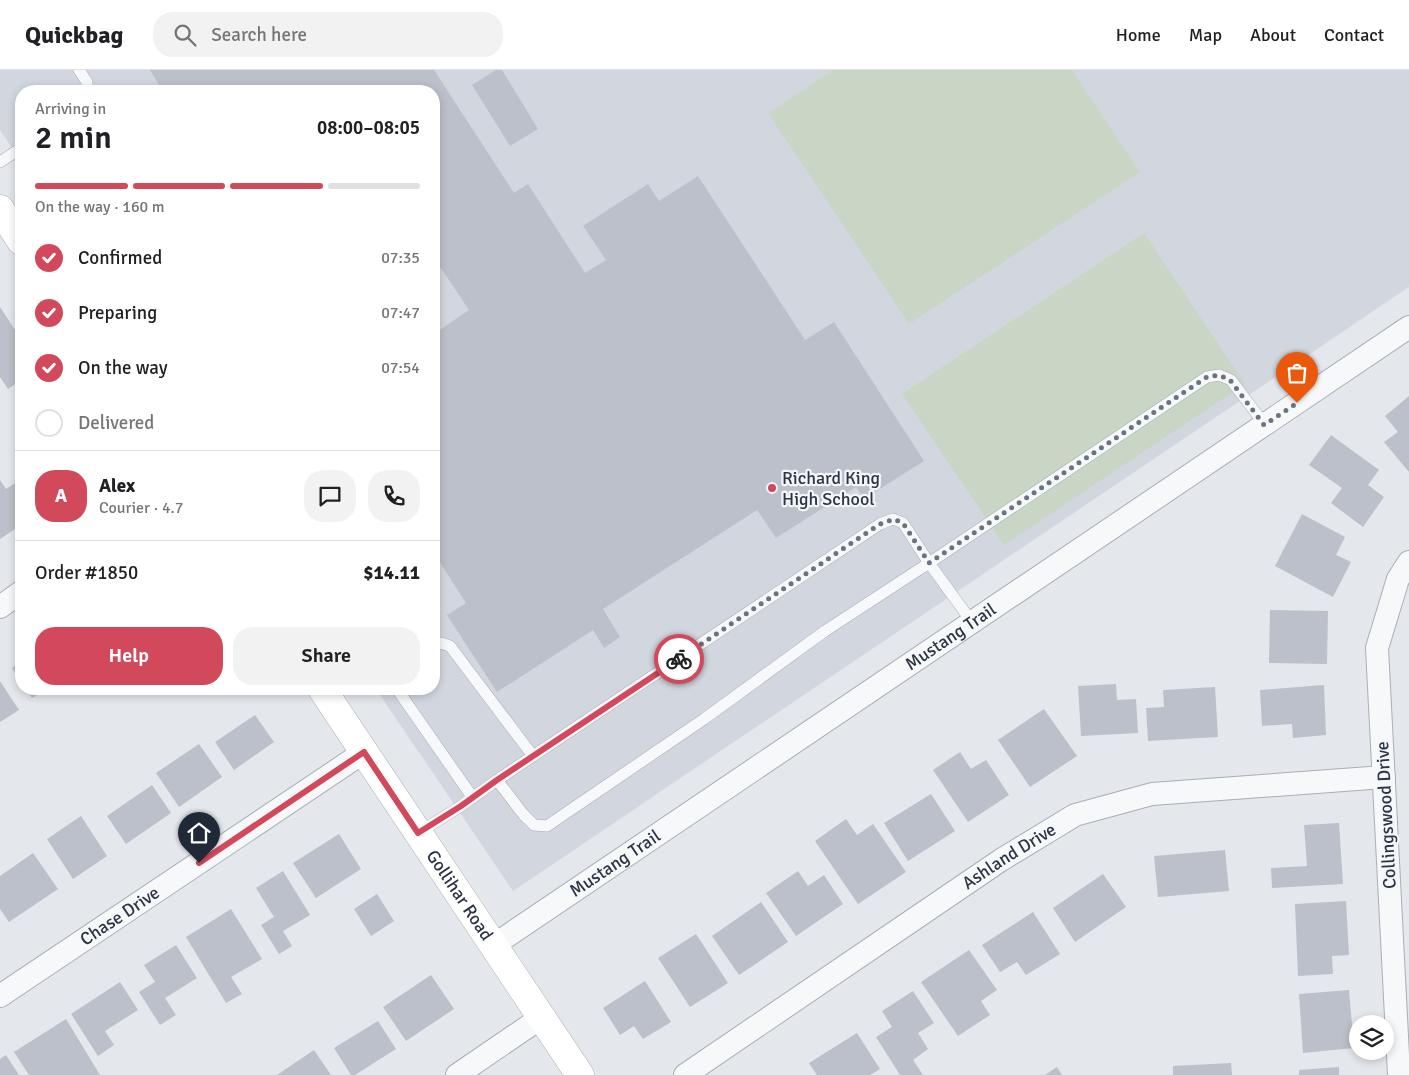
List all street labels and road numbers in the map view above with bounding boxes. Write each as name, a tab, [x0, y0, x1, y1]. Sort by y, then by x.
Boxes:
street label: Mustang Trail	[901, 598, 1000, 675]
street label: Collingswood Drive	[1371, 741, 1401, 889]
street label: Ashland Drive	[958, 818, 1060, 894]
street label: Mustang Trail	[565, 825, 665, 902]
street label: Gollihar Road	[422, 846, 498, 945]
street label: Chase Drive	[76, 881, 164, 950]

